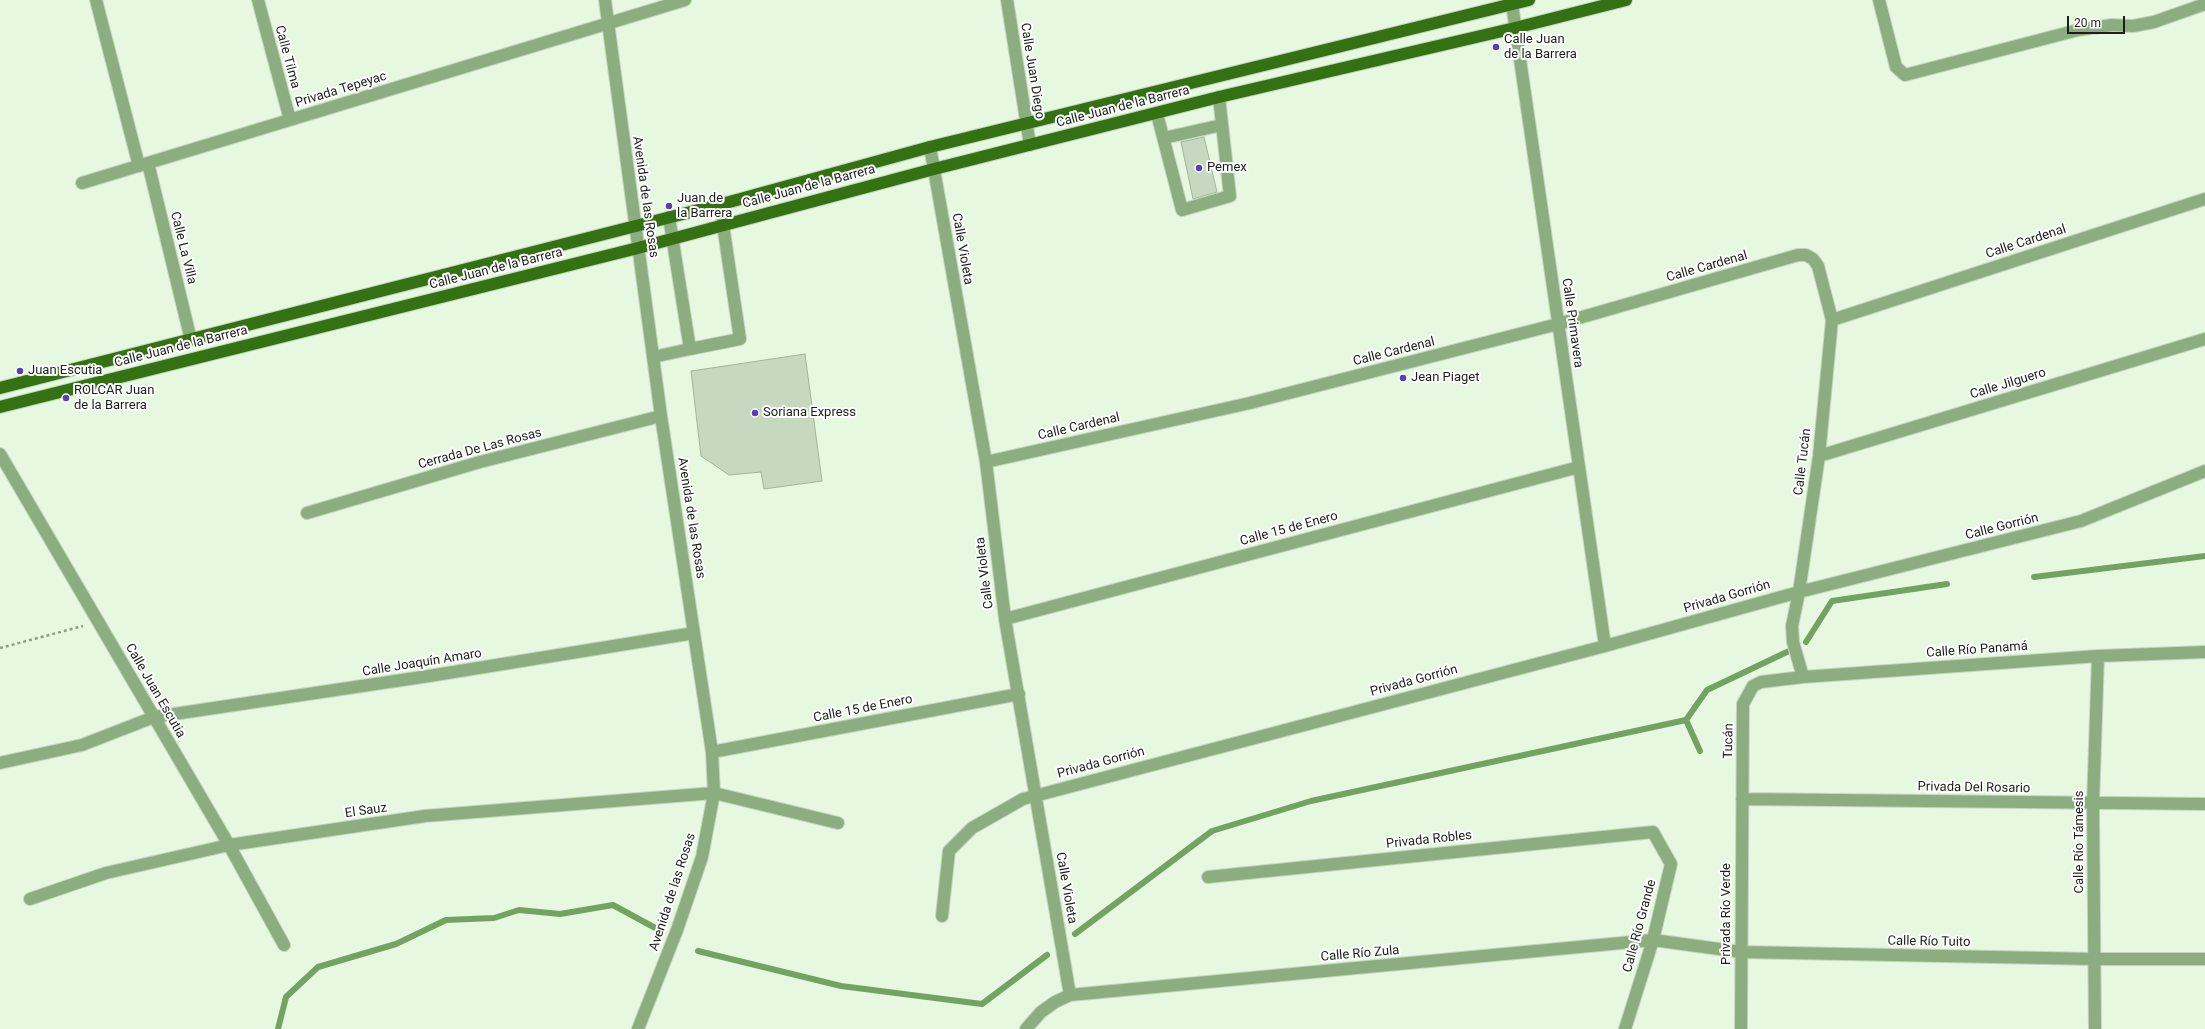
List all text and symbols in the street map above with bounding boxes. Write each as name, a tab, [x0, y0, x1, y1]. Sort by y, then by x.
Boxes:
scale bar	[2069, 8, 2127, 34]
text: 20 m	[2074, 16, 2101, 30]
street label: Calle Juan Diego	[1017, 22, 1047, 120]
street label: Calle Tilma	[271, 24, 303, 90]
place label: Calle Juan de la Barrera	[1504, 32, 1577, 63]
marker: Calle Juan de la Barrera	[1491, 42, 1501, 52]
street label: Privada Tepeyac	[293, 69, 389, 111]
street label: Calle Juan de la Barrera	[1055, 83, 1191, 131]
street label: Avenida de las Rosas	[629, 135, 661, 259]
place label: Pemex	[1207, 160, 1247, 176]
street label: Calle Juan de la Barrera	[741, 162, 877, 212]
marker: Pemex	[1194, 163, 1204, 173]
place label: Juan de la Barrera	[677, 191, 732, 222]
marker: Juan de la Barrera	[664, 201, 674, 211]
street label: Calle La Villa	[166, 210, 200, 286]
street label: Calle Violeta	[948, 212, 976, 286]
street label: Calle Cardenal	[1984, 222, 2068, 262]
street label: Calle Juan de la Barrera	[428, 245, 564, 293]
street label: Calle Cardenal	[1665, 248, 1749, 286]
street label: Calle Primavera	[1558, 277, 1586, 369]
street label: Calle Juan de la Barrera	[113, 323, 249, 371]
street label: Calle Cardenal	[1352, 334, 1436, 370]
place label: Juan Escutia	[28, 363, 102, 379]
street label: Calle Jilguero	[1968, 365, 2048, 403]
marker: Juan Escutia	[15, 366, 25, 376]
place label: Jean Piaget	[1411, 370, 1479, 386]
marker: Jean Piaget	[1398, 373, 1408, 383]
place label: ROLCAR Juan de la Barrera	[74, 383, 154, 414]
marker: ROLCAR Juan de la Barrera	[61, 393, 71, 403]
place label: Soriana Express	[763, 405, 856, 421]
marker: Soriana Express	[750, 408, 760, 418]
street label: Calle Cardenal	[1037, 410, 1121, 444]
street label: Cerrada De Las Rosas	[417, 425, 543, 473]
street label: Calle Tucán	[1791, 428, 1815, 496]
street label: Avenida de las Rosas	[674, 456, 708, 580]
street label: Calle 15 de Enero	[1238, 508, 1340, 550]
street label: Calle Gorrión	[1964, 510, 2040, 544]
street label: Calle Violeta	[973, 536, 997, 610]
street label: Privada Gorrión	[1682, 577, 1772, 617]
street label: Calle Río Panamá	[1926, 639, 2028, 661]
street label: Calle Juan Escutia	[122, 641, 188, 741]
street label: Calle Joaquín Amaro	[361, 646, 483, 680]
street label: Privada Gorrión	[1369, 662, 1459, 700]
street label: Calle 15 de Enero	[812, 692, 914, 726]
street label: Tucán	[1721, 723, 1737, 759]
street label: Privada Gorrión	[1056, 744, 1146, 782]
street label: Privada Del Rosario	[1918, 779, 2030, 797]
street label: Calle Río Támesis	[2072, 791, 2088, 893]
street label: El Sauz	[344, 800, 388, 822]
street label: Privada Robles	[1385, 828, 1473, 852]
street label: Avenida de las Rosas	[647, 831, 699, 953]
street label: Calle Violeta	[1052, 851, 1080, 925]
street label: Privada Río Verde	[1719, 863, 1735, 965]
street label: Calle Río Grande	[1620, 878, 1660, 974]
street label: Calle Río Tuito	[1887, 933, 1971, 951]
street label: Calle Río Zula	[1320, 943, 1400, 965]

